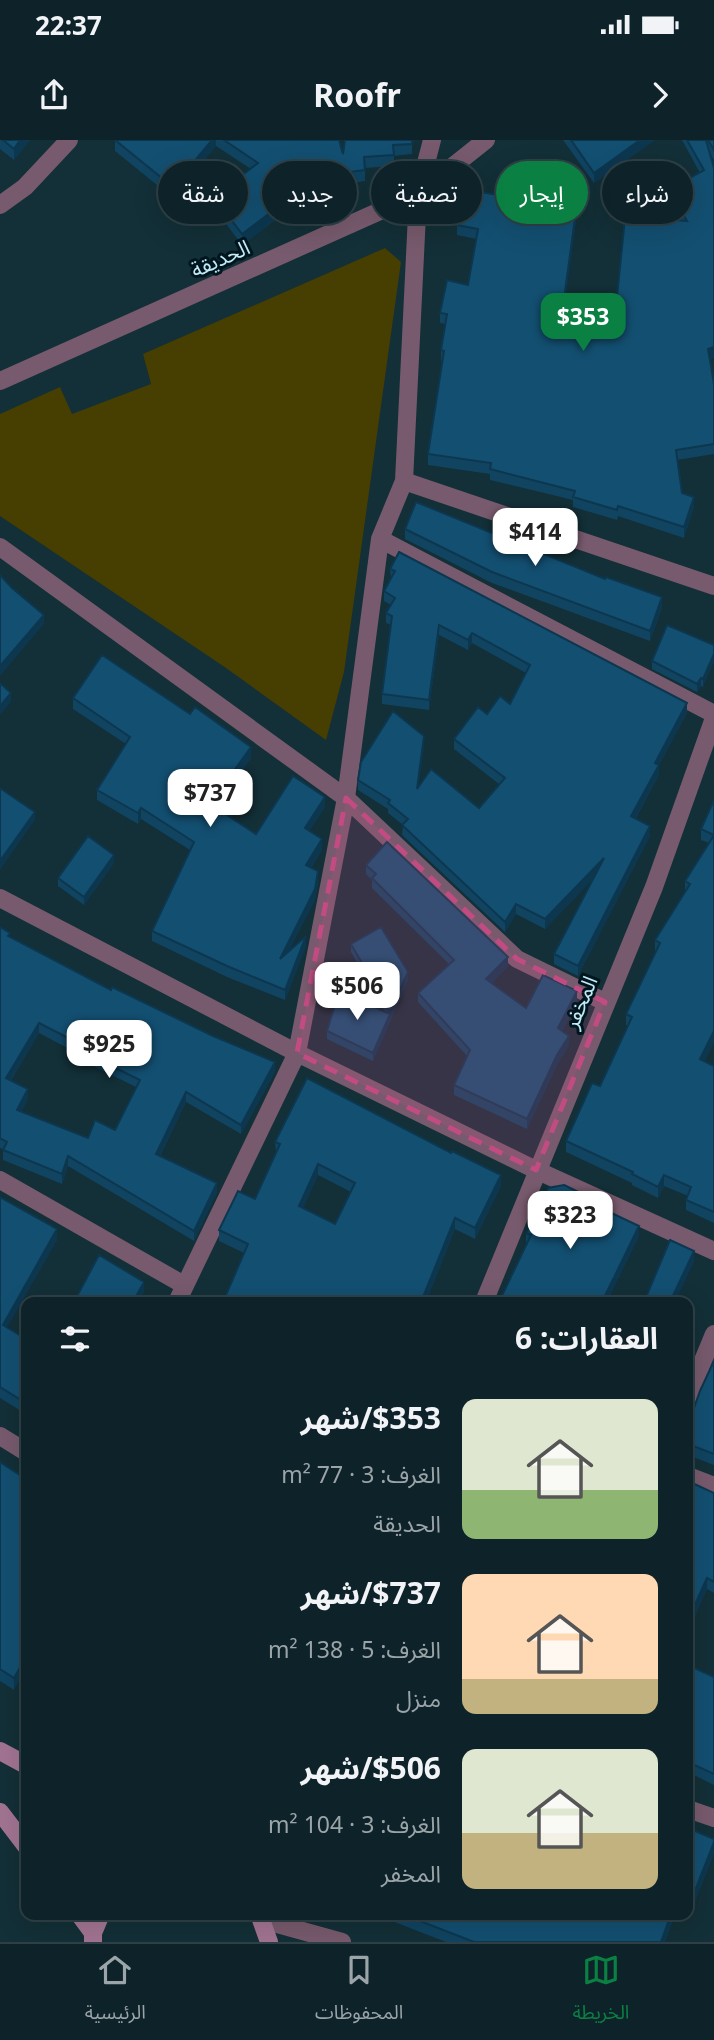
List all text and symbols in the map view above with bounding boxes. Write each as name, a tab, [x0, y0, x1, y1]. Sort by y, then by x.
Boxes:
text: 22:37	[35, 7, 102, 43]
text: Roofr	[313, 73, 401, 116]
icon: share	[35, 76, 73, 114]
icon: forward	[641, 76, 679, 114]
chip: شقة	[158, 161, 248, 224]
chip: جديد	[262, 161, 357, 224]
chip: تصفية	[371, 161, 482, 224]
chip: إيجار	[496, 161, 588, 224]
chip: شراء	[602, 161, 693, 224]
street label: الحديقة	[186, 233, 254, 283]
pin: $353	[542, 294, 624, 353]
text: $353	[557, 300, 609, 332]
pin: $414	[494, 508, 576, 568]
text: $414	[509, 515, 561, 547]
pin: $737	[169, 770, 251, 829]
text: $737	[184, 776, 236, 808]
pin: $506	[316, 962, 398, 1022]
text: $506	[331, 969, 383, 1001]
street label: المخفر	[556, 971, 604, 1034]
pin: $925	[68, 1020, 150, 1080]
text: $925	[83, 1027, 135, 1059]
pin: $323	[529, 1192, 611, 1251]
text: $323	[544, 1198, 596, 1230]
text: العقارات: 6	[515, 1317, 658, 1358]
icon: filters	[56, 1320, 94, 1358]
text: $353/شهر	[301, 1397, 441, 1438]
icon: home	[518, 1427, 602, 1511]
text: الغرف: 3 · 77 m²	[281, 1458, 441, 1490]
text: الحديقة	[373, 1507, 441, 1539]
text: $737/شهر	[301, 1572, 441, 1613]
icon: home	[518, 1602, 602, 1686]
text: الغرف: 5 · 138 m²	[268, 1633, 441, 1665]
text: منزل	[396, 1682, 441, 1714]
text: $506/شهر	[301, 1747, 441, 1788]
icon: home	[518, 1777, 602, 1861]
text: الغرف: 3 · 104 m²	[268, 1808, 441, 1840]
text: المخفر	[381, 1857, 441, 1889]
tab: الرئيسية	[85, 1951, 146, 2033]
tab: المحفوظات	[315, 1951, 403, 2033]
tab: الخريطة	[572, 1951, 629, 2033]

